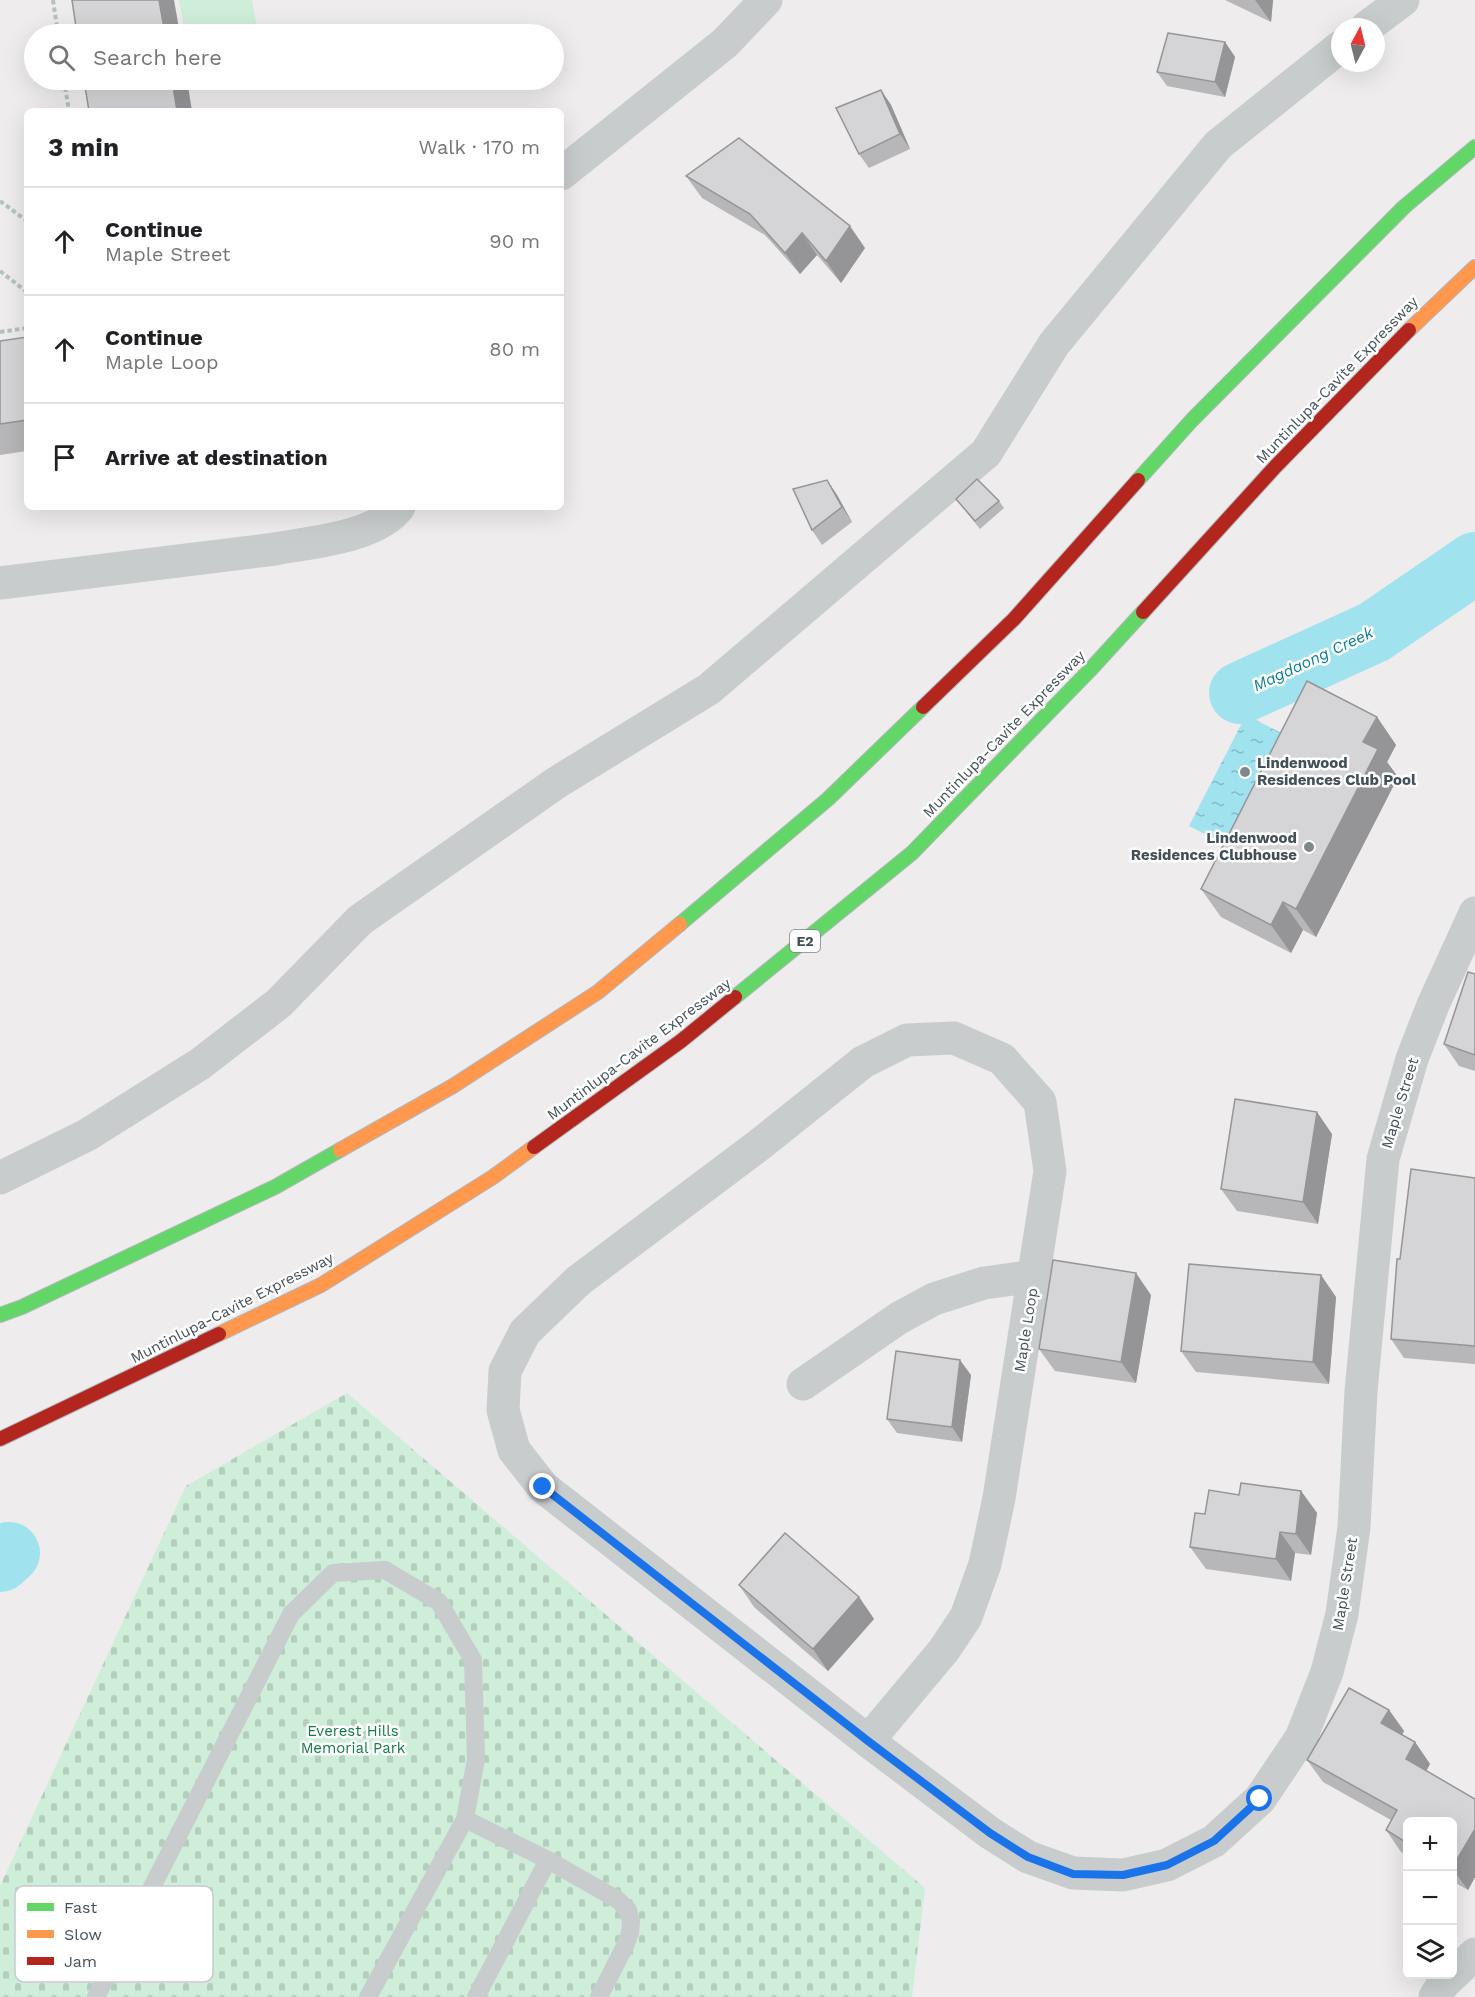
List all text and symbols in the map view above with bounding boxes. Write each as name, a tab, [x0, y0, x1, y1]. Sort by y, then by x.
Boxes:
north arrow	[1331, 18, 1385, 72]
search box	[24, 24, 564, 90]
icon: search	[45, 41, 78, 74]
text: Search here	[93, 45, 222, 70]
text: 3 min	[48, 132, 119, 162]
text: Walk · 170 m	[419, 135, 540, 159]
text: Continue	[105, 217, 203, 242]
icon: ahead	[48, 225, 81, 258]
text: 90 m	[489, 229, 540, 253]
text: Maple Street	[105, 242, 231, 266]
street label: Muntinlupa-Cavite Expressway	[1252, 293, 1422, 467]
text: Continue	[105, 325, 203, 350]
icon: ahead	[48, 333, 81, 366]
text: 80 m	[489, 337, 540, 361]
text: Maple Loop	[105, 350, 219, 374]
icon: arrive	[48, 441, 81, 474]
text: Arrive at destination	[105, 445, 328, 470]
water label: Magdaong Creek	[1250, 622, 1377, 695]
street label: Muntinlupa-Cavite Expressway	[919, 647, 1089, 821]
place label: Lindenwood Residences Club Pool	[1257, 754, 1416, 789]
marker: Lindenwood Residences Club Pool	[1238, 765, 1252, 779]
place label: Lindenwood Residences Clubhouse	[1131, 829, 1297, 864]
marker: Lindenwood Residences Clubhouse	[1302, 840, 1316, 854]
road number: E2	[790, 930, 820, 952]
street label: Muntinlupa-Cavite Expressway	[544, 974, 735, 1124]
street label: Maple Street	[1378, 1055, 1423, 1151]
street label: Muntinlupa-Cavite Expressway	[128, 1249, 337, 1367]
street label: Maple Loop	[1010, 1287, 1042, 1373]
route end	[529, 1473, 555, 1499]
street label: Maple Street	[1329, 1535, 1361, 1632]
park label: Everest Hills Memorial Park	[301, 1722, 406, 1757]
route start	[1246, 1785, 1272, 1811]
map controls	[1403, 1817, 1457, 1979]
button: +	[1403, 1817, 1457, 1871]
button: −	[1403, 1871, 1457, 1925]
legend	[15, 1886, 213, 1982]
text: Fast	[64, 1898, 97, 1917]
text: Slow	[64, 1925, 102, 1944]
button: layers	[1403, 1925, 1457, 1979]
text: Jam	[64, 1952, 97, 1971]

